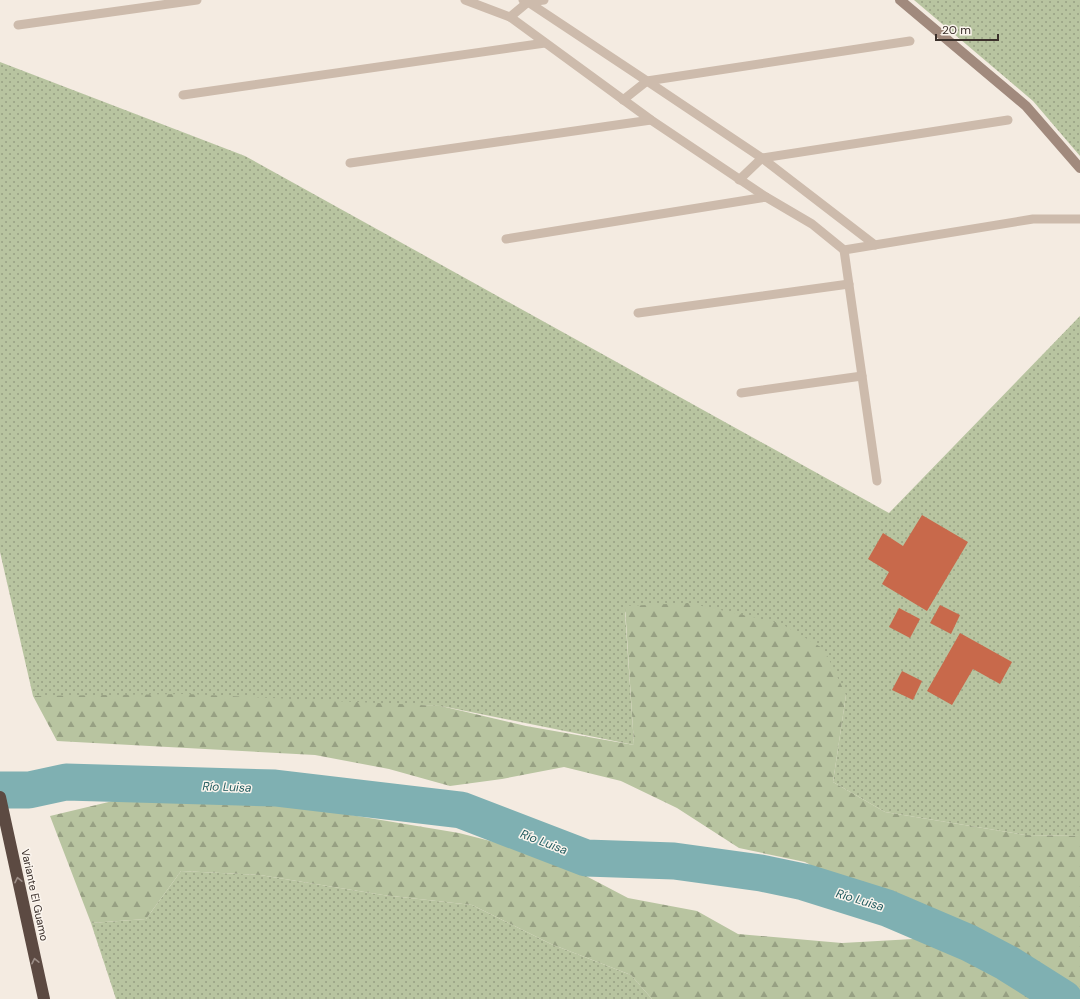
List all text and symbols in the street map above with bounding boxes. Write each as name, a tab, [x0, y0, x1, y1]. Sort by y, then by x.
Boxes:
scale bar	[936, 16, 998, 42]
text: 20 m	[942, 22, 971, 38]
water label: Río Luisa	[202, 778, 252, 796]
water label: Río Luisa	[518, 826, 570, 858]
street label: Variante El Guamo	[18, 848, 52, 942]
one-way arrow	[14, 877, 22, 883]
water label: Río Luisa	[834, 885, 886, 915]
one-way arrow	[32, 958, 40, 964]

